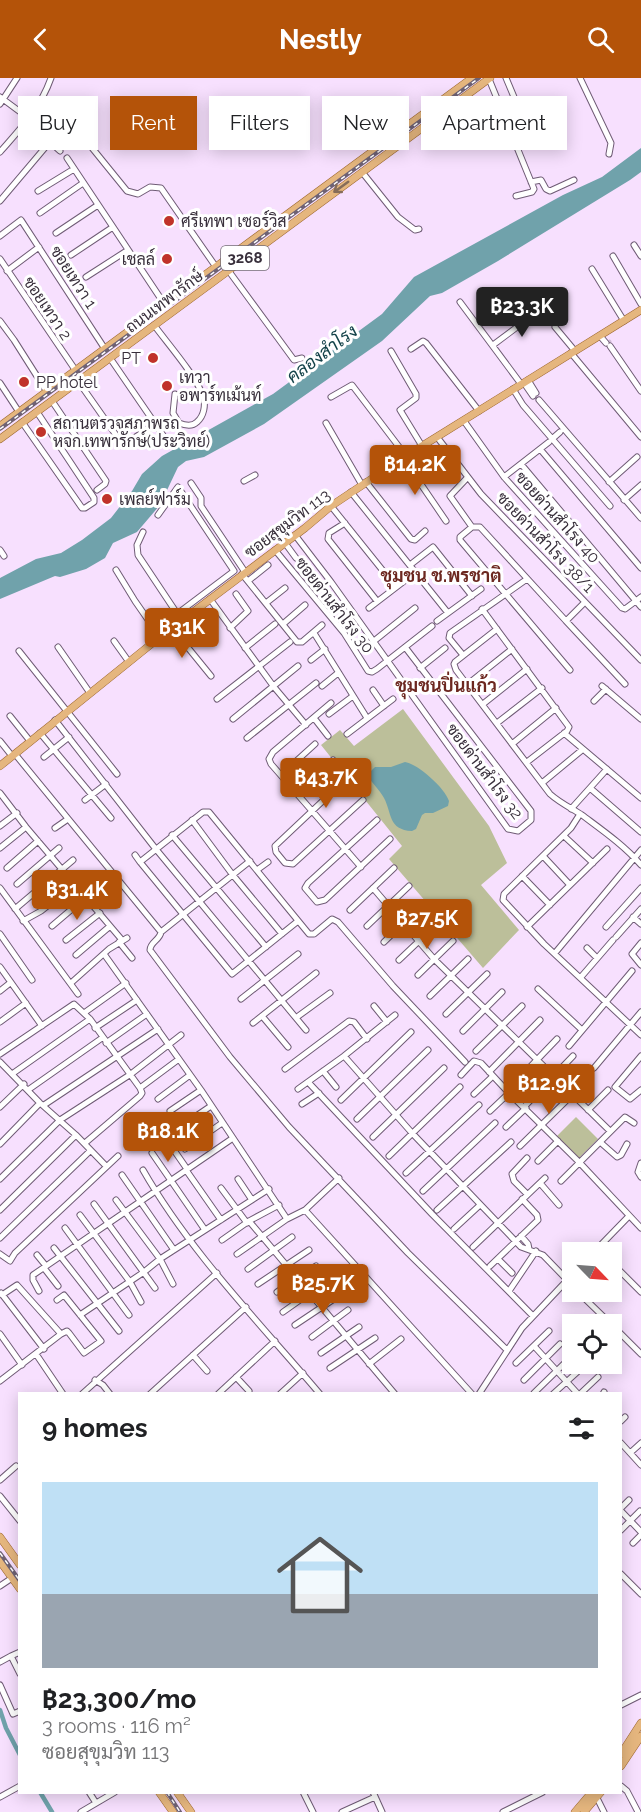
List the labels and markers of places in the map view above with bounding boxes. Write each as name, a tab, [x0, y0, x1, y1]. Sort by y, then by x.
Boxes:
place label: ศรีเทพา เซอร์วิส	[181, 209, 287, 231]
marker: ศรีเทพา เซอร์วิส	[162, 214, 176, 228]
place label: เชลล์	[122, 247, 155, 269]
marker: เชลล์	[160, 252, 174, 266]
pin: ฿23.3K	[473, 287, 571, 338]
place label: PT	[121, 349, 141, 368]
marker: PT	[146, 351, 160, 365]
place label: เทวา อพาร์ทเม้นท์	[179, 368, 261, 405]
place label: PP hotel	[36, 373, 98, 392]
marker: PP hotel	[17, 375, 31, 389]
marker: เทวา อพาร์ทเม้นท์	[160, 379, 174, 393]
place label: สถานตรวจสภาพรถ หจก.เทพารักษ์(ประวิทย์)	[53, 414, 210, 451]
marker: สถานตรวจสภาพรถ หจก.เทพารักษ์(ประวิทย์)	[34, 425, 48, 439]
pin: ฿14.2K	[366, 445, 464, 496]
place label: เพลย์ฟาร์ม	[119, 487, 191, 509]
marker: เพลย์ฟาร์ม	[100, 492, 114, 506]
pin: ฿31K	[146, 608, 218, 659]
pin: ฿43.7K	[277, 758, 375, 809]
pin: ฿31.4K	[28, 870, 126, 921]
pin: ฿27.5K	[378, 899, 476, 950]
pin: ฿12.9K	[500, 1064, 598, 1115]
pin: ฿18.1K	[119, 1112, 217, 1163]
pin: ฿25.7K	[274, 1264, 372, 1315]

